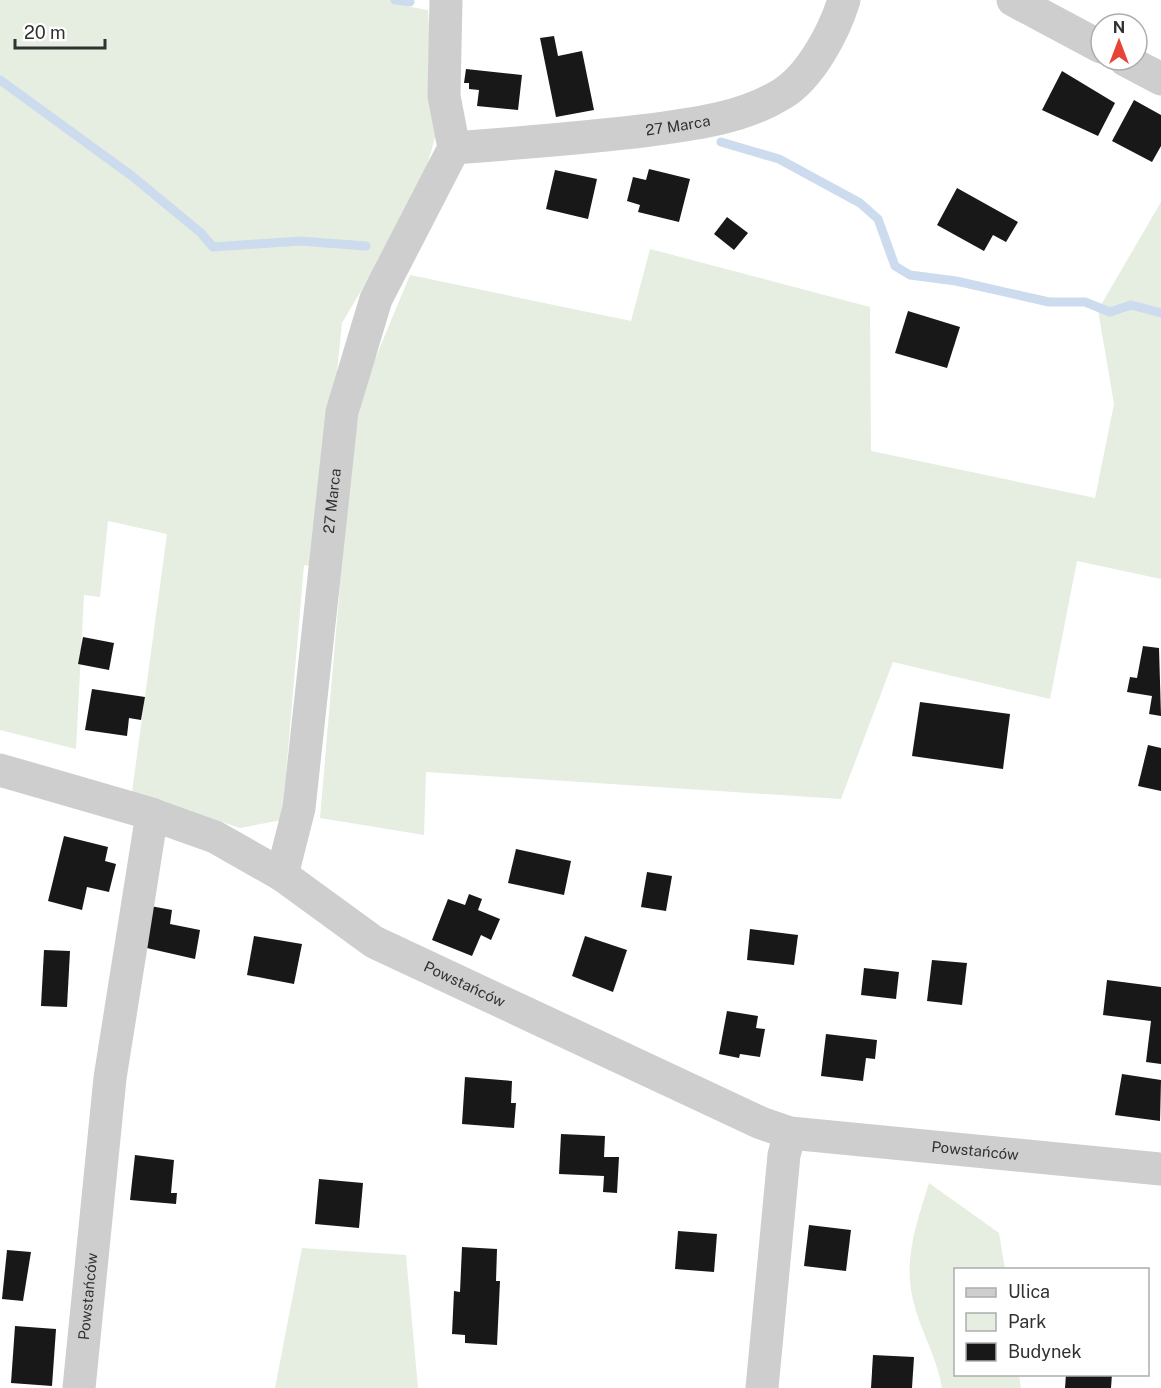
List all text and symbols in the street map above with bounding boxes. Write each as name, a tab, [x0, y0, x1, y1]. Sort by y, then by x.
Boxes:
scale bar	[15, 12, 105, 50]
north arrow	[1089, 12, 1149, 72]
text: N	[1113, 18, 1125, 37]
text: 20 m	[24, 22, 66, 43]
street label: 27 Marca	[644, 112, 712, 139]
street label: 27 Marca	[320, 468, 344, 534]
street label: Powstańców	[421, 958, 508, 1010]
street label: Powstańców	[931, 1138, 1020, 1163]
street label: Powstańców	[75, 1252, 101, 1341]
legend	[954, 1268, 1149, 1376]
text: Ulica	[1008, 1281, 1050, 1302]
text: Park	[1008, 1311, 1046, 1332]
text: Budynek	[1008, 1341, 1082, 1362]

